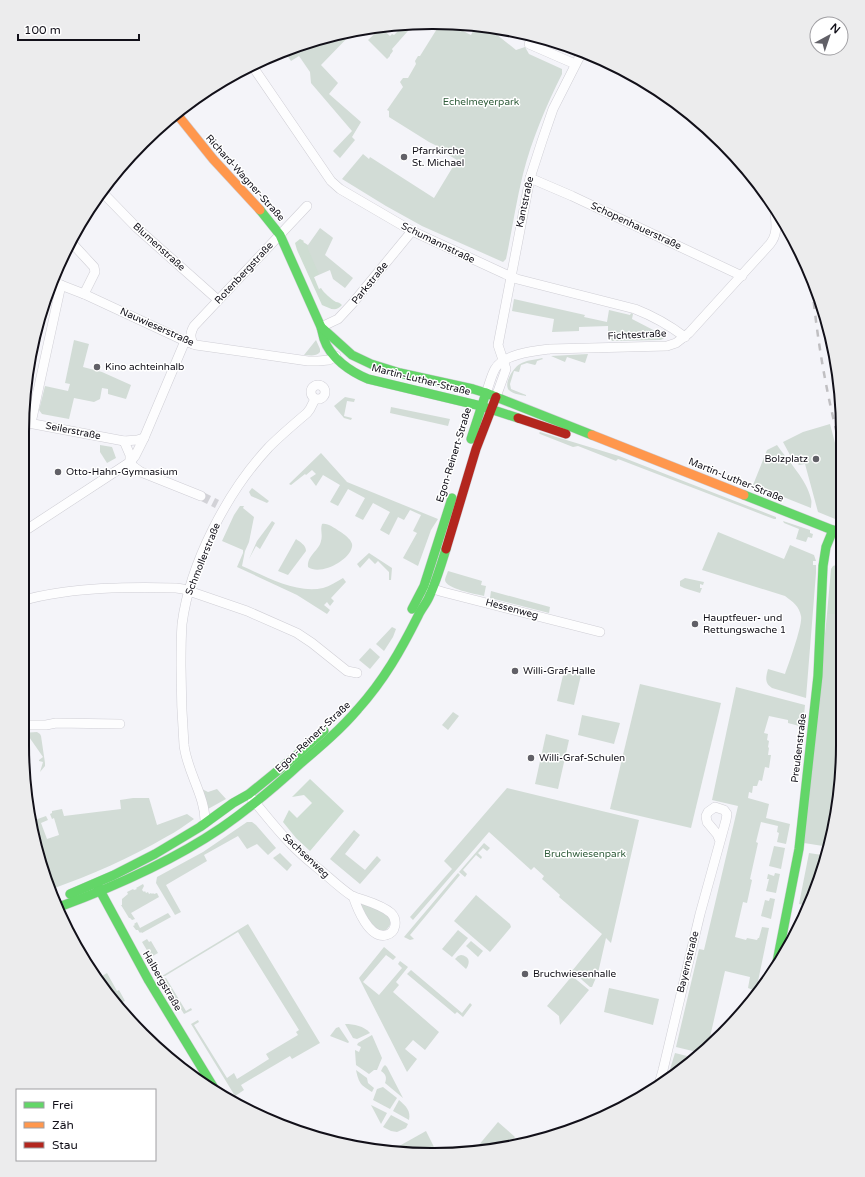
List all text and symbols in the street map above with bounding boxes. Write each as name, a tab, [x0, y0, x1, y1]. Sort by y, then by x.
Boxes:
scale bar	[18, 16, 139, 42]
north arrow	[809, 16, 849, 56]
text: N	[828, 21, 843, 37]
text: 100 m	[24, 23, 61, 37]
park label: Echelmeyerpark	[443, 96, 520, 108]
street label: Richard-Wagner-Straße	[203, 132, 287, 224]
place label: Pfarrkirche St. Michael	[412, 145, 465, 169]
marker: Pfarrkirche St. Michael	[399, 152, 409, 162]
street label: Kantstraße	[514, 175, 536, 229]
street label: Schopenhauerstraße	[589, 200, 684, 252]
street label: Blumenstraße	[130, 220, 188, 274]
street label: Schumannstraße	[399, 220, 477, 266]
street label: Rotenbergstraße	[212, 239, 276, 306]
street label: Parkstraße	[349, 259, 391, 307]
street label: Nauwieserstraße	[118, 305, 196, 349]
street label: Fichtestraße	[607, 327, 667, 343]
place label: Kino achteinhalb	[105, 361, 184, 373]
marker: Kino achteinhalb	[92, 362, 102, 372]
street label: Martin-Luther-Straße	[370, 362, 472, 398]
street label: Egon-Reinert-Straße	[434, 406, 474, 504]
street label: Seilerstraße	[44, 420, 102, 442]
place label: Bolzplatz	[764, 453, 808, 465]
marker: Bolzplatz	[811, 454, 821, 464]
street label: Martin-Luther-Straße	[687, 455, 786, 505]
place label: Otto-Hahn-Gymnasium	[66, 466, 178, 478]
marker: Otto-Hahn-Gymnasium	[53, 467, 63, 477]
street label: Schmollerstraße	[183, 521, 223, 597]
street label: Hessenweg	[484, 596, 540, 622]
place label: Hauptfeuer- und Rettungswache 1	[703, 612, 786, 636]
marker: Hauptfeuer- und Rettungswache 1	[690, 619, 700, 629]
place label: Willi-Graf-Halle	[523, 665, 596, 677]
marker: Willi-Graf-Halle	[510, 666, 520, 676]
street label: Egon-Reinert-Straße	[273, 699, 353, 775]
street label: Preußenstraße	[789, 712, 809, 783]
place label: Willi-Graf-Schulen	[539, 752, 625, 764]
marker: Willi-Graf-Schulen	[526, 753, 536, 763]
street label: Sachsenweg	[280, 831, 332, 881]
park label: Bruchwiesenpark	[544, 848, 627, 860]
street label: Bayernstraße	[675, 930, 702, 994]
street label: Halbergstraße	[140, 949, 184, 1013]
place label: Bruchwiesenhalle	[533, 968, 616, 980]
marker: Bruchwiesenhalle	[520, 969, 530, 979]
legend	[16, 1089, 156, 1161]
text: Frei	[52, 1098, 73, 1112]
text: Zäh	[52, 1118, 74, 1132]
text: Stau	[52, 1138, 78, 1152]

